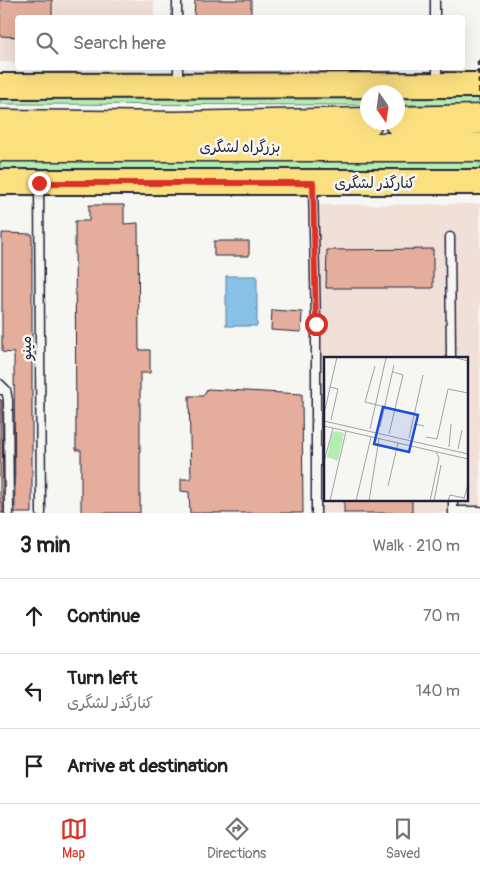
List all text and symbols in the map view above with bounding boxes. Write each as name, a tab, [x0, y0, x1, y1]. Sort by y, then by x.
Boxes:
search box	[15, 15, 465, 70]
icon: search	[33, 29, 61, 57]
text: Search here	[73, 31, 166, 55]
north arrow	[360, 85, 405, 130]
street label: بزرگراه لشگری	[200, 138, 280, 157]
route end	[28, 172, 51, 195]
street label: کنارگذر لشگری	[335, 174, 415, 193]
route start	[305, 313, 328, 336]
street label: مینو	[17, 336, 36, 361]
inset map	[324, 357, 468, 500]
text: 3 min	[20, 532, 70, 559]
text: Walk · 210 m	[372, 536, 460, 556]
icon: ahead	[20, 602, 48, 630]
text: Continue	[67, 604, 140, 628]
text: 70 m	[423, 606, 460, 626]
text: Turn left	[67, 666, 137, 690]
icon: left	[20, 677, 48, 705]
text: 140 m	[416, 681, 460, 701]
text: کنارگذر لشگری	[67, 693, 153, 713]
icon: arrive	[20, 752, 48, 780]
text: Arrive at destination	[67, 754, 228, 778]
tab: Map	[60, 815, 88, 862]
tab: Directions	[207, 815, 266, 862]
tab: Saved	[386, 815, 420, 862]

